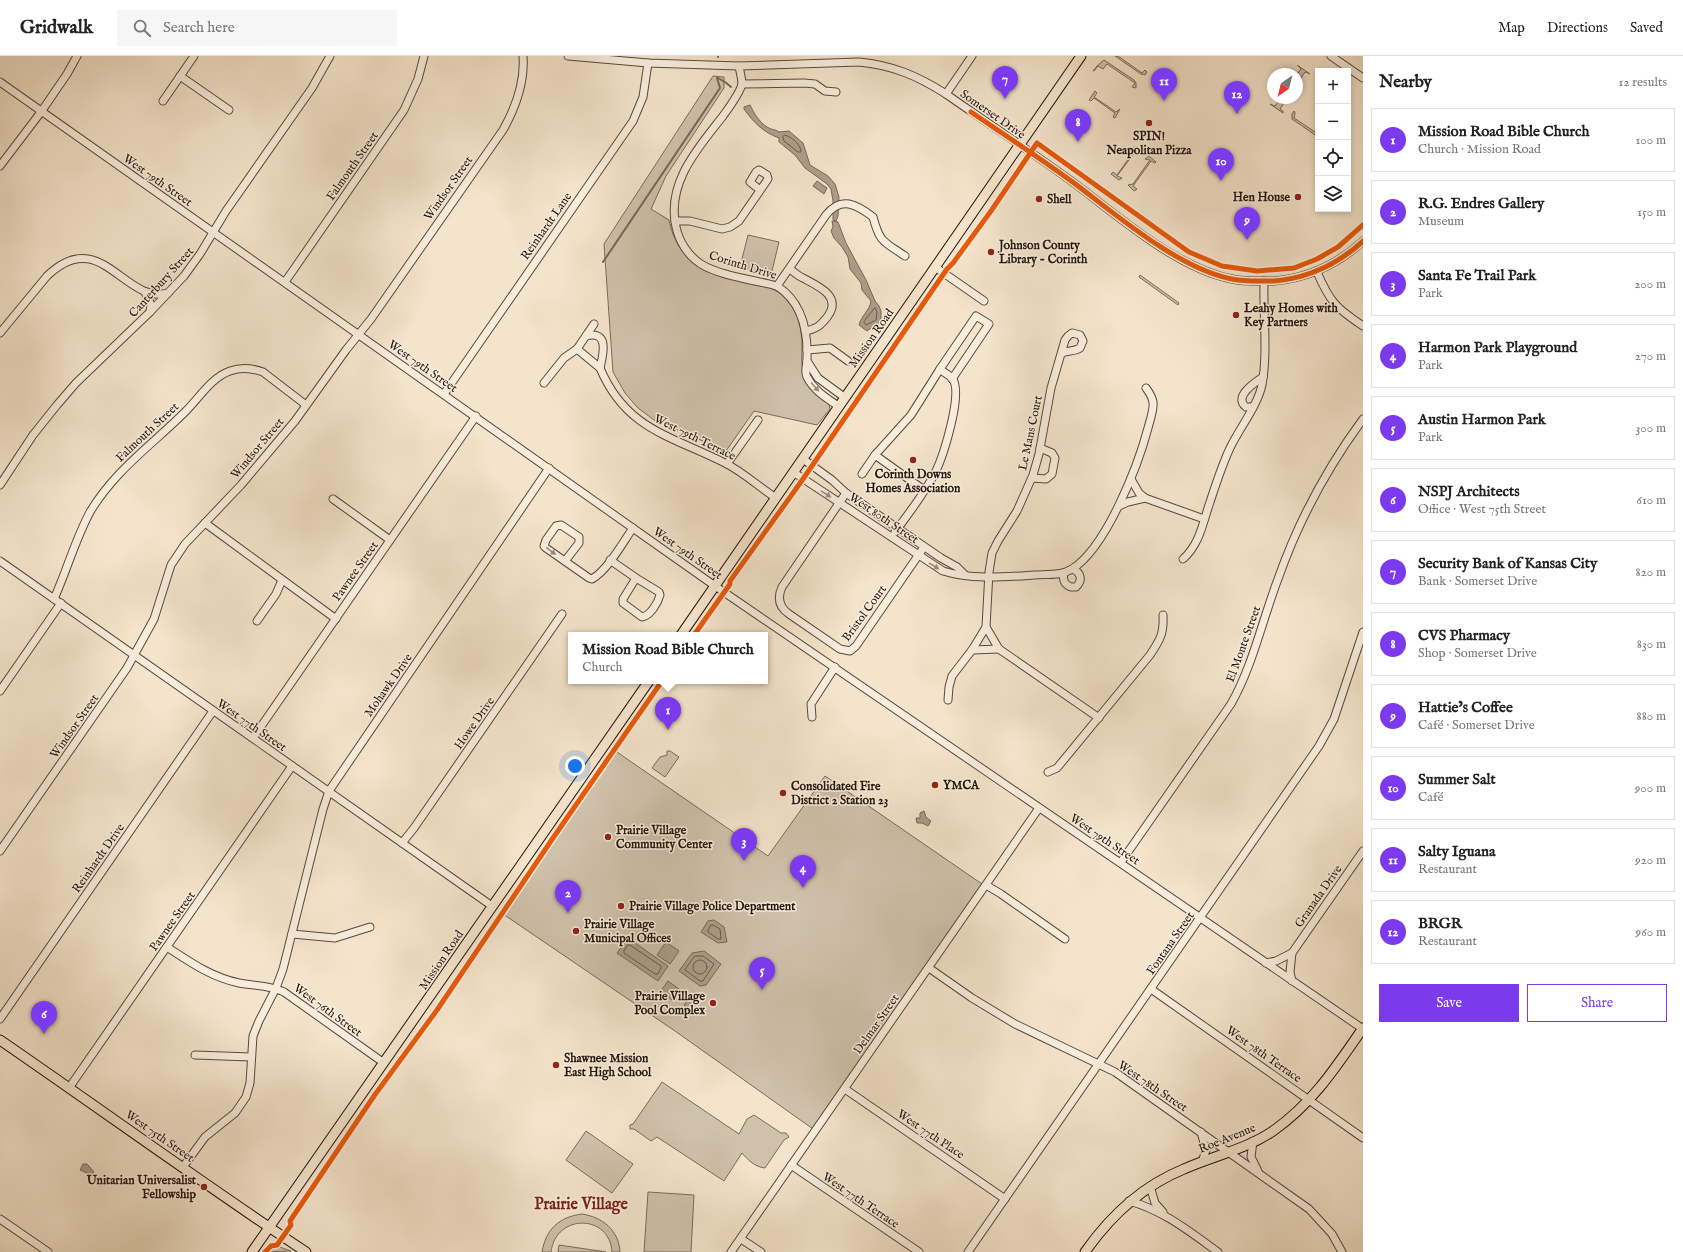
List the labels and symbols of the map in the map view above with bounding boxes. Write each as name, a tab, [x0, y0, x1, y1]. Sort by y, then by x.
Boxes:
pin: 7	[992, 66, 1018, 99]
pin: 11	[1151, 68, 1177, 101]
north arrow	[1267, 68, 1303, 104]
pin: 12	[1224, 81, 1250, 114]
street label: Somerset Drive	[957, 86, 1029, 143]
pin: 8	[1065, 109, 1091, 142]
marker: SPIN! Neapolitan Pizza	[1144, 118, 1154, 128]
street label: Falmouth Street	[323, 129, 382, 204]
place label: SPIN! Neapolitan Pizza	[1106, 129, 1192, 159]
pin: 10	[1208, 148, 1234, 181]
street label: West 79th Street	[120, 151, 195, 210]
street label: Windsor Street	[421, 153, 476, 223]
street label: Reinhardt Lane	[518, 189, 575, 263]
place label: Hen House	[1233, 190, 1290, 205]
place label: Shell	[1047, 192, 1072, 207]
marker: Hen House	[1293, 192, 1303, 202]
marker: Shell	[1034, 194, 1044, 204]
pin: 9	[1234, 207, 1260, 240]
place label: Johnson County Library - Corinth	[997, 238, 1088, 268]
street label: Canterbury Street	[126, 244, 197, 321]
marker: Johnson County Library - Corinth	[986, 247, 996, 257]
street label: Corinth Drive	[707, 248, 779, 283]
place label: Leahy Homes with Key Partners	[1243, 301, 1338, 331]
street label: Mission Road	[846, 305, 898, 371]
marker: Leahy Homes with Key Partners	[1231, 310, 1241, 320]
street label: West 79th Street	[385, 337, 460, 396]
one-way arrow	[810, 382, 819, 393]
street label: Le Mans Court	[1015, 394, 1046, 472]
street label: Falmouth Street	[113, 399, 182, 465]
street label: West 79th Terrace	[651, 411, 739, 464]
street label: Windsor Street	[228, 415, 287, 482]
marker: Corinth Downs Homes Association	[908, 455, 918, 465]
place label: Corinth Downs Homes Association	[866, 467, 961, 496]
one-way arrow	[820, 490, 832, 497]
street label: West 80th Street	[846, 490, 921, 547]
street label: West 79th Street	[650, 524, 725, 583]
street label: Pawnee Street	[329, 538, 382, 604]
one-way arrow	[545, 547, 556, 555]
one-way arrow	[928, 562, 940, 569]
street label: Bristol Court	[839, 582, 890, 644]
street label: El Monte Street	[1223, 604, 1264, 684]
street label: Mohawk Drive	[361, 650, 416, 720]
street label: Windsor Street	[47, 691, 102, 761]
street label: Howe Drive	[451, 694, 498, 752]
street label: West 77th Street	[214, 696, 289, 755]
pin: 1	[655, 697, 681, 730]
your location	[565, 756, 585, 776]
place label: YMCA	[943, 778, 980, 793]
place label: Consolidated Fire District 2 Station 23	[791, 779, 888, 808]
marker: YMCA	[930, 780, 940, 790]
marker: Consolidated Fire District 2 Station 23	[778, 788, 788, 798]
street label: West 79th Street	[1067, 811, 1143, 868]
street label: Reinhardt Drive	[69, 820, 128, 896]
place label: Prairie Village Community Center	[616, 823, 713, 853]
pin: 3	[731, 828, 757, 861]
marker: Prairie Village Community Center	[603, 832, 613, 842]
pin: 4	[790, 855, 816, 888]
street label: Granada Drive	[1291, 862, 1346, 930]
pin: 2	[555, 880, 581, 913]
street label: Pawnee Street	[146, 888, 199, 954]
place label: Prairie Village Police Department	[629, 899, 796, 915]
marker: Prairie Village Police Department	[616, 901, 626, 911]
street label: Fontana Street	[1143, 909, 1198, 978]
place label: Prairie Village Municipal Offices	[584, 917, 672, 947]
marker: Prairie Village Municipal Offices	[571, 926, 581, 936]
street label: Mission Road	[416, 927, 467, 993]
pin: 5	[749, 957, 775, 990]
street label: West 76th Street	[291, 981, 365, 1040]
place label: Prairie Village Pool Complex	[634, 989, 705, 1019]
street label: Delmar Street	[850, 991, 903, 1057]
marker: Prairie Village Pool Complex	[708, 998, 718, 1008]
pin: 6	[31, 1001, 57, 1034]
street label: West 78th Terrace	[1223, 1023, 1305, 1086]
place label: Shawnee Mission East High School	[564, 1051, 652, 1081]
street label: West 78th Street	[1115, 1058, 1190, 1115]
marker: Shawnee Mission East High School	[551, 1060, 561, 1070]
street label: West 77th Place	[894, 1106, 968, 1163]
street label: West 75th Street	[123, 1107, 197, 1166]
street label: Roe Avenue	[1196, 1120, 1258, 1157]
street label: West 77th Terrace	[819, 1169, 902, 1232]
place label: Unitarian Universalist Fellowship	[86, 1173, 197, 1203]
marker: Unitarian Universalist Fellowship	[199, 1182, 209, 1192]
district label: Prairie Village	[534, 1195, 629, 1215]

